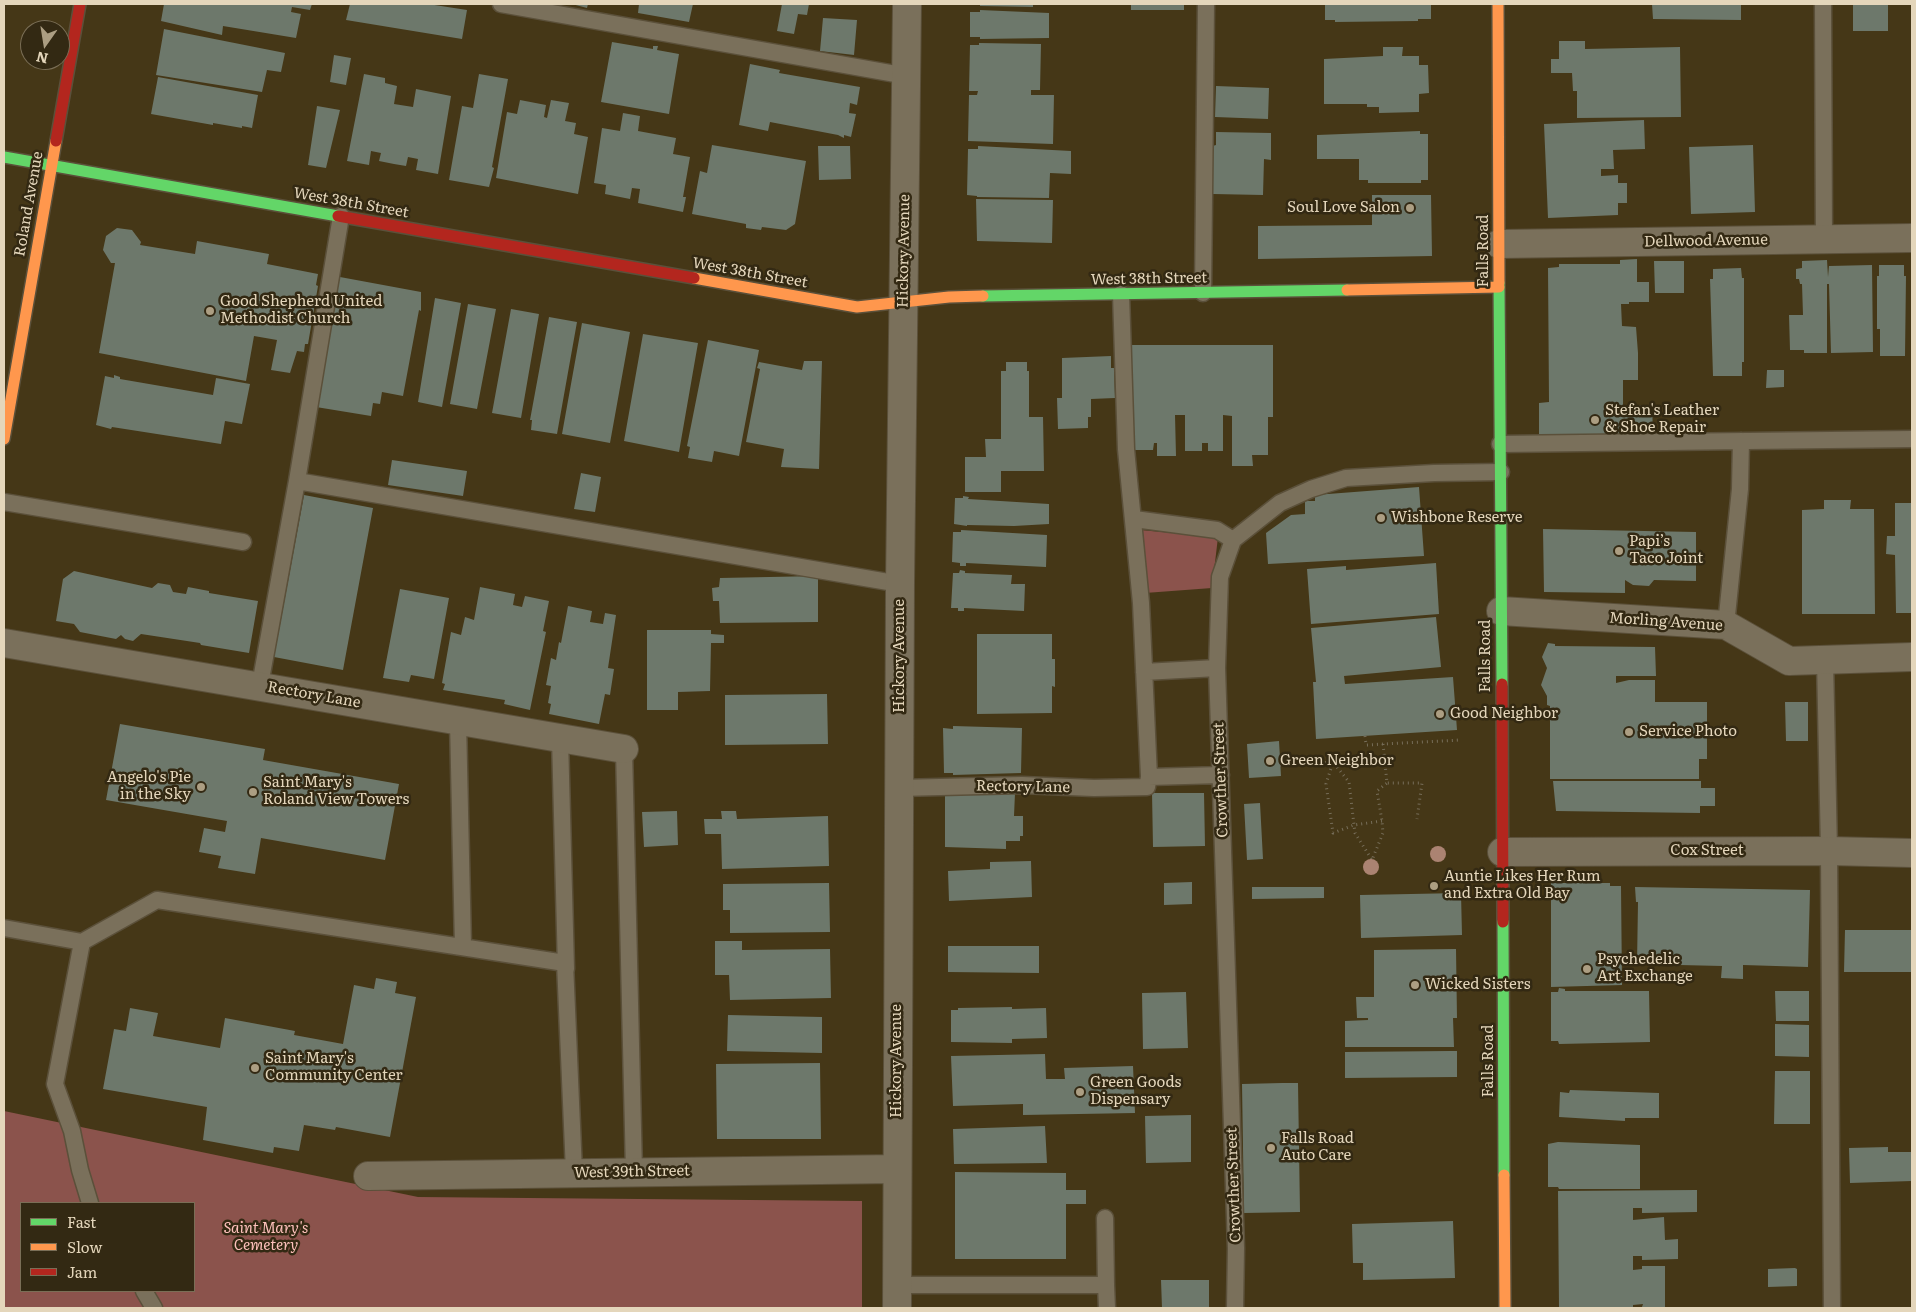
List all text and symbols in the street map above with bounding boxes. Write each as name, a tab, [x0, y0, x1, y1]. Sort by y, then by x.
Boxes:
north arrow	[20, 20, 70, 70]
text: N	[34, 48, 50, 70]
street label: Roland Avenue	[11, 150, 47, 258]
street label: West 38th Street	[292, 184, 410, 222]
street label: Hickory Avenue	[894, 194, 914, 308]
place label: Soul Love Salon	[1287, 199, 1400, 217]
marker: Soul Love Salon	[1404, 202, 1416, 214]
street label: Falls Road	[1475, 215, 1493, 287]
street label: Dellwood Avenue	[1644, 231, 1768, 251]
street label: West 38th Street	[691, 254, 809, 292]
street label: West 38th Street	[1091, 269, 1207, 289]
place label: Good Shepherd United Methodist Church	[220, 293, 382, 328]
marker: Good Shepherd United Methodist Church	[204, 305, 216, 317]
place label: Stefan's Leather & Shoe Repair	[1605, 402, 1719, 437]
marker: Stefan's Leather & Shoe Repair	[1589, 414, 1601, 426]
place label: Wishbone Reserve	[1391, 509, 1522, 527]
marker: Wishbone Reserve	[1375, 512, 1387, 524]
place label: Papi’s Taco Joint	[1629, 533, 1703, 568]
marker: Papi’s Taco Joint	[1613, 545, 1625, 557]
street label: Hickory Avenue	[891, 599, 909, 713]
street label: Morling Avenue	[1608, 609, 1724, 635]
street label: Falls Road	[1477, 620, 1495, 692]
street label: Rectory Lane	[266, 678, 362, 712]
place label: Good Neighbor	[1450, 705, 1558, 723]
marker: Good Neighbor	[1434, 708, 1446, 720]
street label: Crowther Street	[1210, 722, 1232, 838]
place label: Service Photo	[1639, 723, 1737, 741]
marker: Service Photo	[1623, 726, 1635, 738]
place label: Green Neighbor	[1280, 752, 1394, 770]
marker: Green Neighbor	[1264, 755, 1276, 767]
place label: Angelo's Pie in the Sky	[107, 769, 191, 804]
place label: Saint Mary's Roland View Towers	[263, 774, 409, 809]
street label: Rectory Lane	[976, 777, 1070, 797]
marker: Angelo's Pie in the Sky	[195, 781, 207, 793]
marker: Saint Mary's Roland View Towers	[247, 786, 259, 798]
street label: Cox Street	[1670, 842, 1744, 860]
place label: Auntie Likes Her Rum and Extra Old Bay	[1444, 868, 1601, 903]
marker: Auntie Likes Her Rum and Extra Old Bay	[1428, 880, 1440, 892]
place label: Psychedelic Art Exchange	[1597, 951, 1693, 986]
marker: Psychedelic Art Exchange	[1581, 963, 1593, 975]
place label: Wicked Sisters	[1425, 976, 1530, 994]
marker: Wicked Sisters	[1409, 979, 1421, 991]
street label: Hickory Avenue	[888, 1004, 906, 1118]
street label: Falls Road	[1480, 1025, 1498, 1097]
place label: Saint Mary's Community Center	[265, 1050, 403, 1085]
marker: Saint Mary's Community Center	[249, 1062, 261, 1074]
place label: Green Goods Dispensary	[1090, 1074, 1181, 1109]
marker: Green Goods Dispensary	[1074, 1086, 1086, 1098]
street label: Crowther Street	[1223, 1127, 1245, 1243]
place label: Falls Road Auto Care	[1281, 1130, 1354, 1165]
marker: Falls Road Auto Care	[1265, 1142, 1277, 1154]
street label: West 39th Street	[574, 1162, 690, 1182]
legend	[20, 1202, 195, 1292]
text: Fast	[67, 1210, 96, 1233]
park label: Saint Mary's Cemetery	[224, 1220, 308, 1255]
text: Slow	[67, 1235, 102, 1258]
text: Jam	[67, 1260, 97, 1283]

